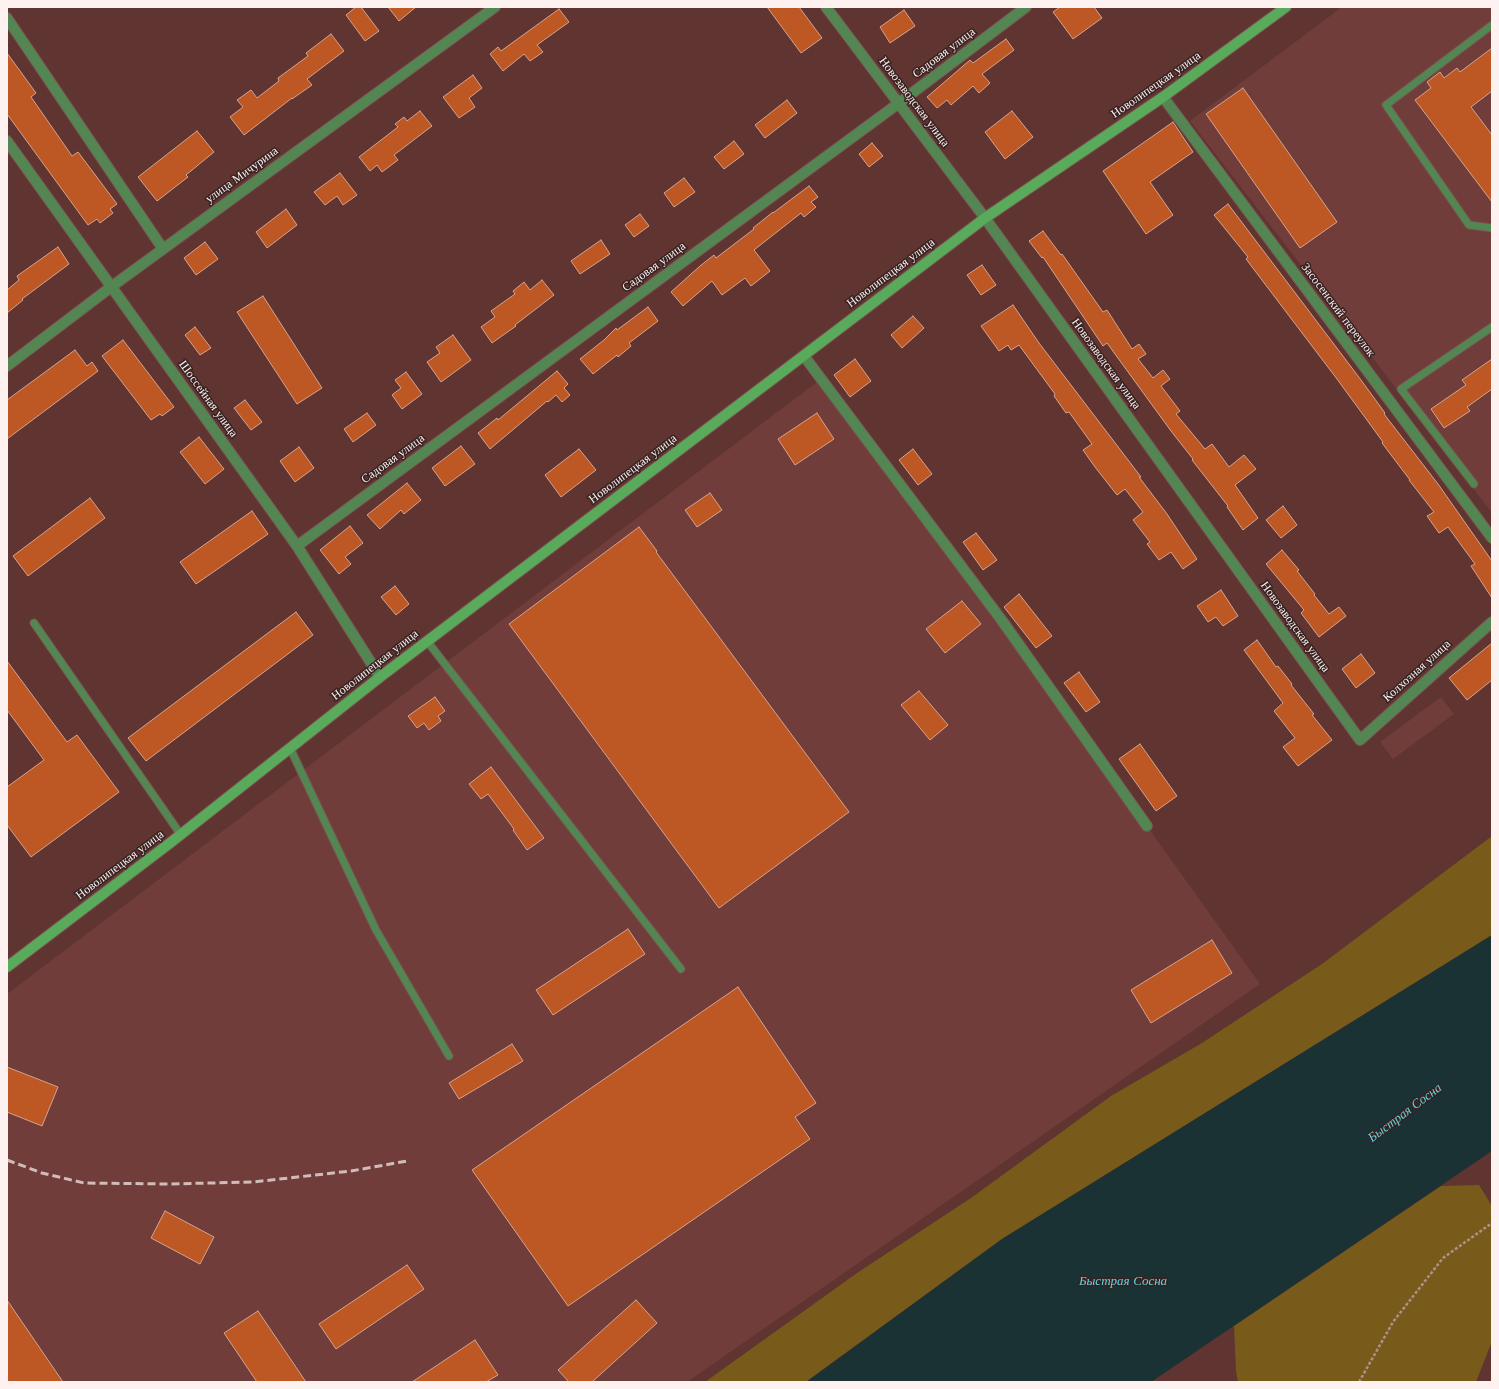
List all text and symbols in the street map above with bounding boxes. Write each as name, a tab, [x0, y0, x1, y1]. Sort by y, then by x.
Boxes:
street label: Садовая улица	[910, 25, 978, 81]
street label: Новолипецкая улица	[1108, 49, 1204, 121]
street label: Новозаводская улица	[876, 54, 952, 150]
street label: улица Мичурина	[203, 144, 281, 206]
street label: Новолипецкая улица	[844, 235, 938, 311]
street label: Садовая улица	[619, 239, 689, 295]
street label: Засосенский переулок	[1298, 260, 1378, 360]
street label: Новозаводская улица	[1068, 316, 1144, 412]
street label: Шоссейная улица	[175, 358, 241, 440]
street label: Садовая улица	[358, 431, 428, 487]
street label: Новолипецкая улица	[586, 431, 680, 507]
street label: Новозаводская улица	[1257, 579, 1333, 675]
street label: Новолипецкая улица	[329, 627, 421, 703]
street label: Колхозная улица	[1380, 637, 1454, 705]
street label: Новолипецкая улица	[73, 827, 167, 903]
water label: Быстрая Сосна	[1365, 1080, 1445, 1146]
water label: Быстрая Сосна	[1079, 1273, 1167, 1289]

